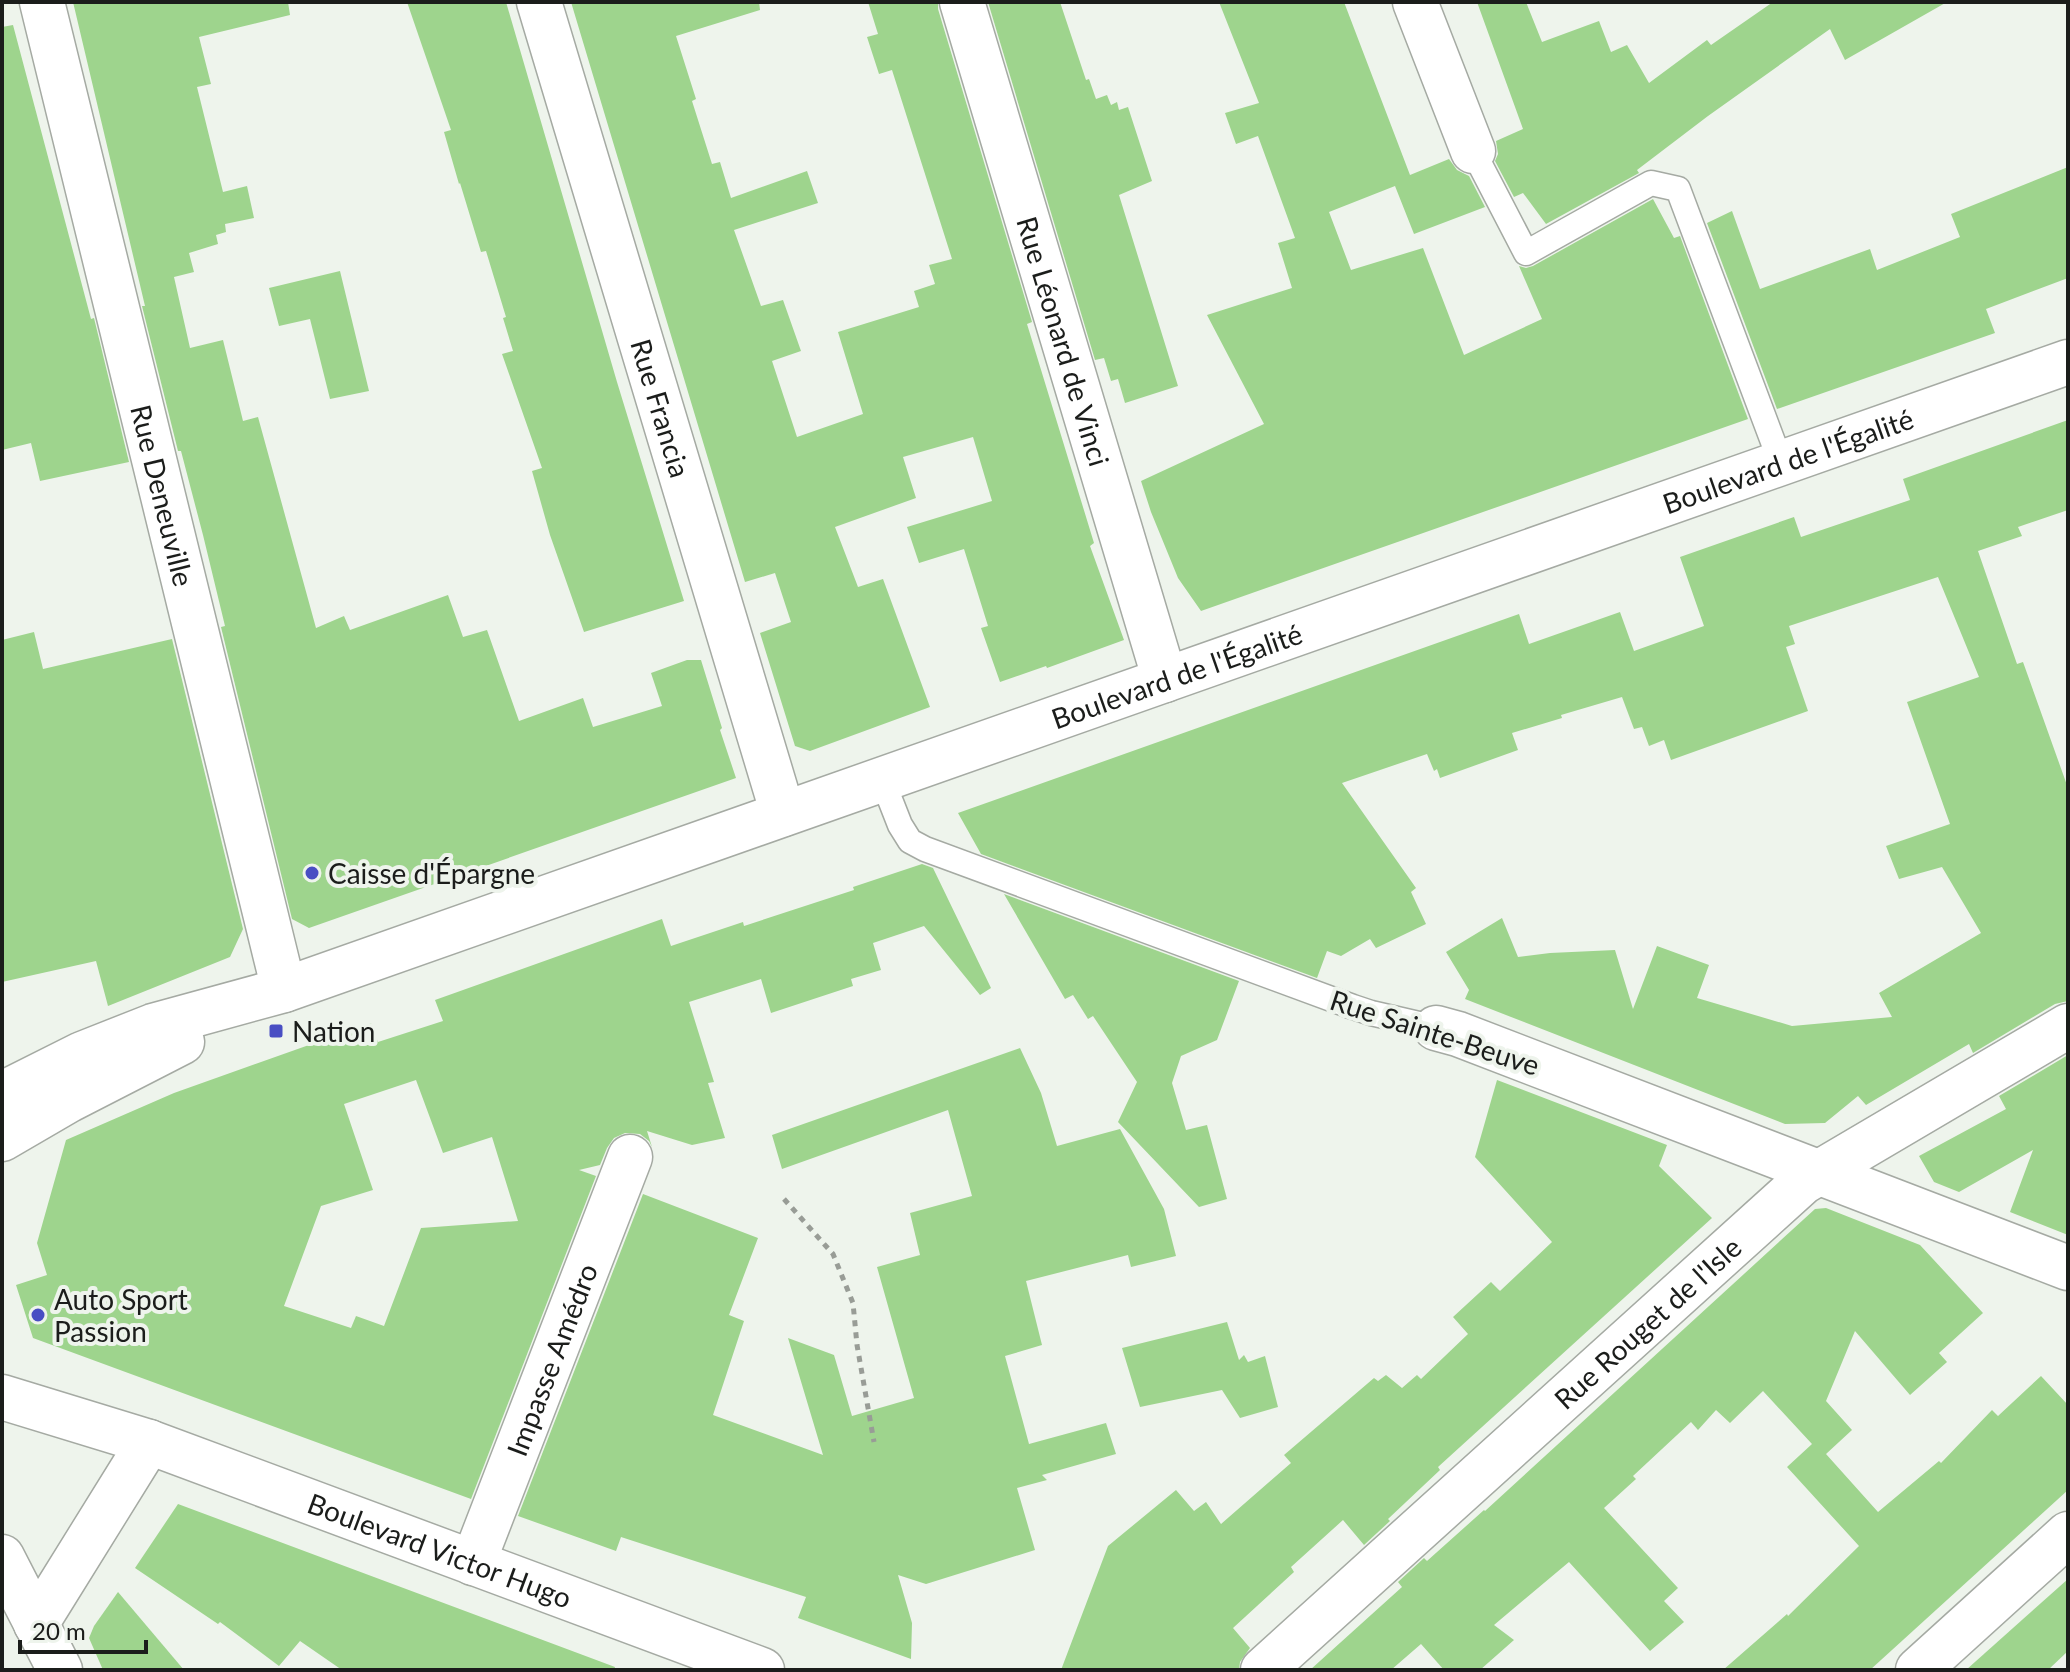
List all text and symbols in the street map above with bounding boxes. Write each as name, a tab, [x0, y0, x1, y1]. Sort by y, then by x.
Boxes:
street label: Rue Léonard de Vinci	[1010, 212, 1117, 470]
street label: Rue Francia	[624, 335, 698, 481]
street label: Rue Deneuville	[124, 401, 201, 590]
street label: Boulevard de l'Égalité	[1658, 401, 1918, 520]
street label: Boulevard de l'Égalité	[1047, 616, 1307, 736]
place label: Caisse d'Épargne	[328, 856, 535, 890]
marker: Caisse d'Épargne	[303, 864, 321, 882]
street label: Rue Sainte-Beuve	[1326, 982, 1544, 1082]
place label: Nation	[292, 1014, 375, 1048]
marker: Nation	[267, 1022, 285, 1040]
street label: Rue Rouget de l'Isle	[1547, 1230, 1748, 1416]
street label: Impasse Amédro	[499, 1259, 604, 1461]
place label: Auto Sport Passion	[54, 1282, 188, 1348]
marker: Auto Sport Passion	[29, 1306, 47, 1324]
street label: Boulevard Victor Hugo	[303, 1486, 576, 1615]
scale bar	[20, 1604, 146, 1654]
text: 20 m	[32, 1616, 86, 1645]

